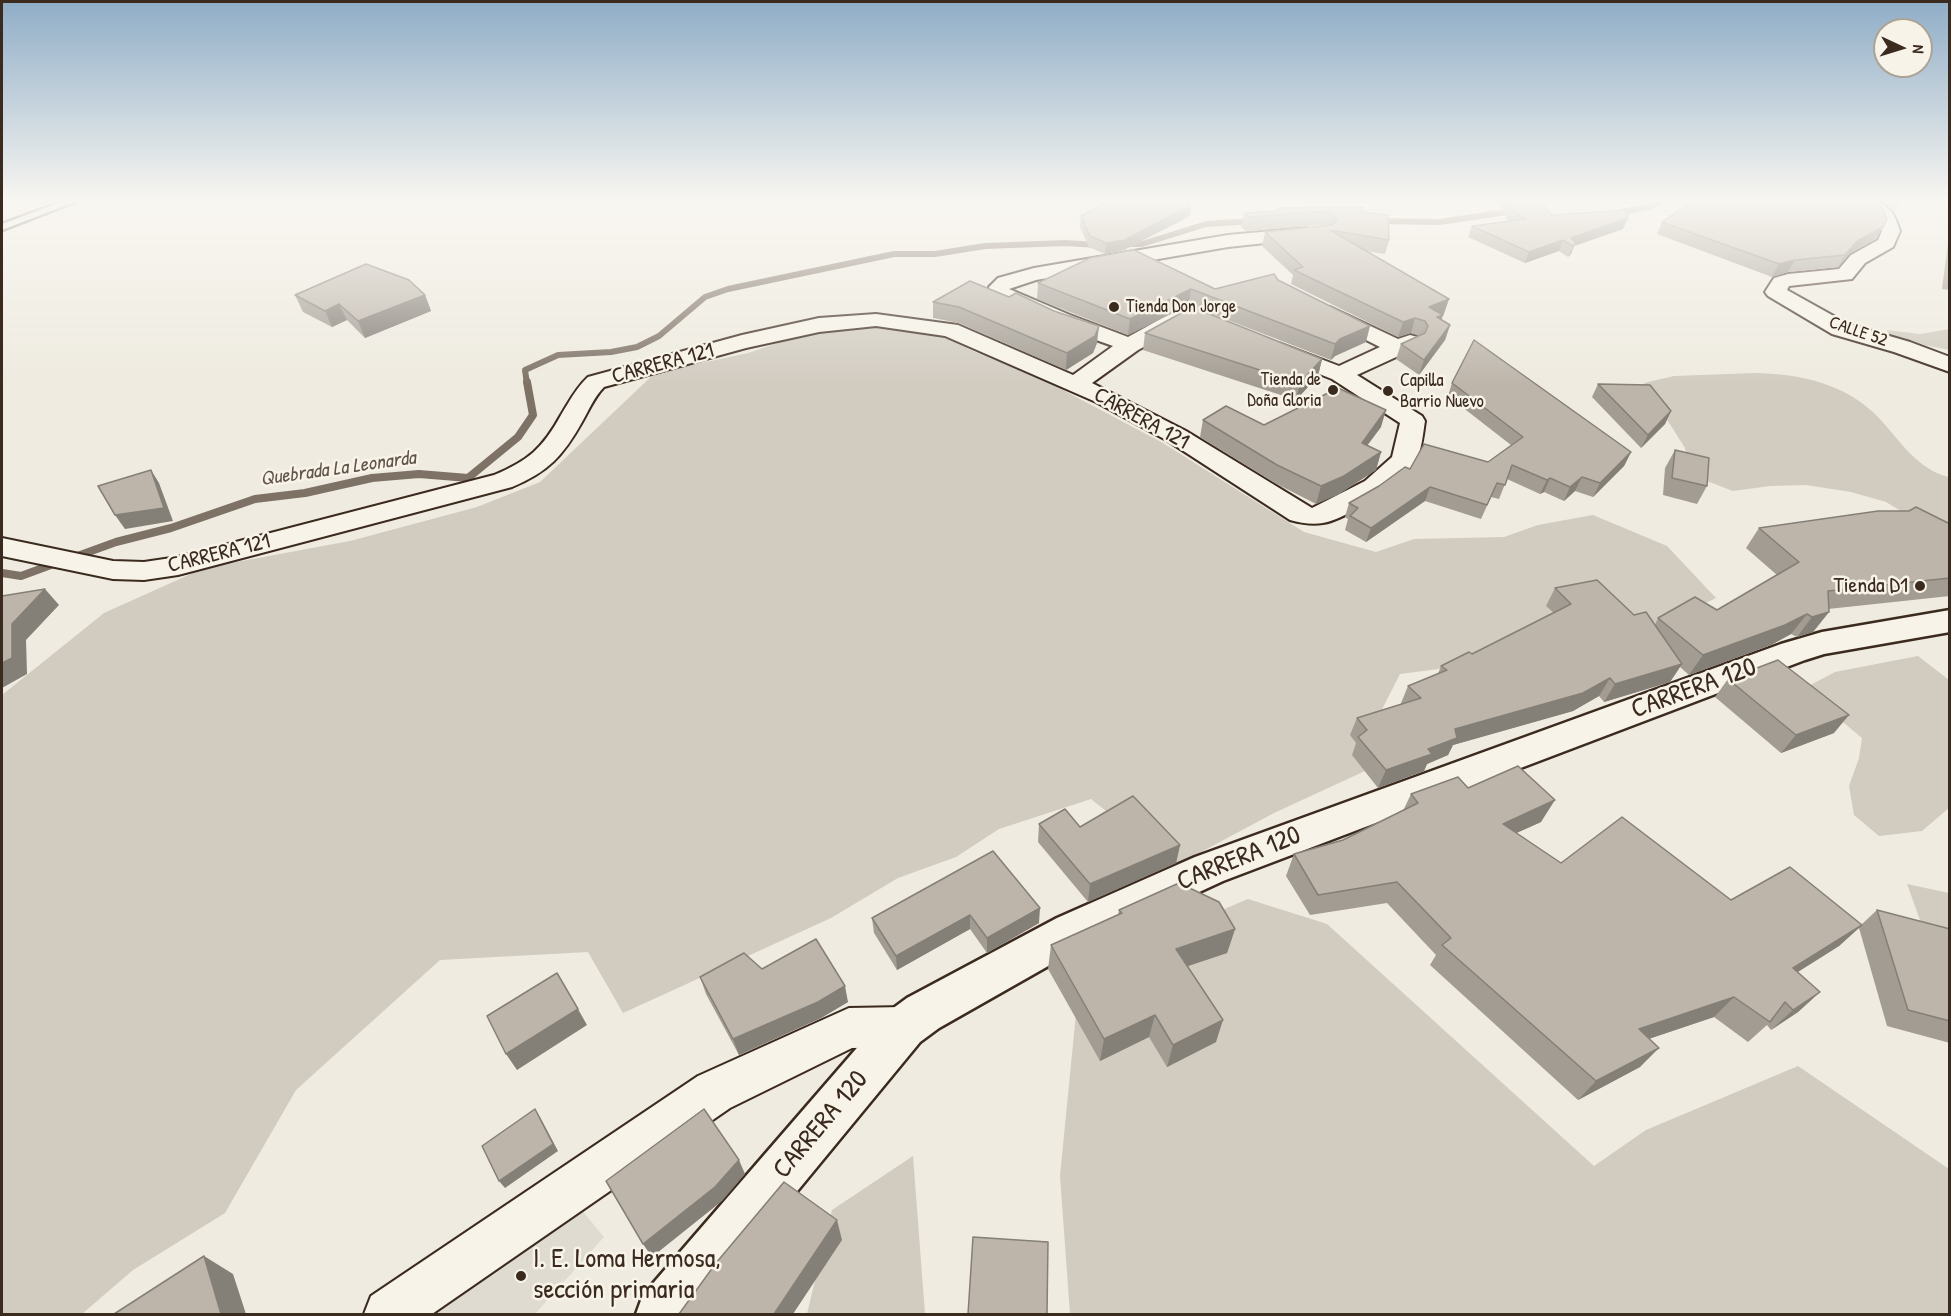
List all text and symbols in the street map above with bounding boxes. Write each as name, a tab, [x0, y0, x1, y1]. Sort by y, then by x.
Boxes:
north arrow	[1873, 18, 1933, 78]
text: N	[1908, 44, 1930, 54]
place label: Tienda Don Jorge	[1126, 296, 1236, 318]
marker: Tienda Don Jorge	[1107, 300, 1121, 314]
street label: CALLE 52	[1826, 312, 1890, 352]
street label: CARRERA 121	[609, 338, 717, 390]
place label: Tienda de Doña Gloria	[1247, 369, 1321, 412]
place label: Capilla Barrio Nuevo	[1400, 370, 1484, 412]
street label: CARRERA 121	[1089, 382, 1193, 456]
marker: Tienda de Doña Gloria	[1326, 383, 1340, 397]
marker: Capilla Barrio Nuevo	[1381, 384, 1395, 398]
water label: Quebrada La Leonarda	[259, 446, 417, 492]
street label: CARRERA 121	[165, 529, 273, 579]
place label: Tienda D1	[1833, 573, 1908, 599]
marker: Tienda D1	[1913, 579, 1927, 593]
street label: CARRERA 120	[1627, 651, 1761, 727]
street label: CARRERA 120	[1172, 820, 1306, 898]
street label: CARRERA 120	[767, 1065, 875, 1185]
place label: I. E. Loma Hermosa, sección primaria	[533, 1244, 721, 1307]
marker: I. E. Loma Hermosa, sección primaria	[514, 1269, 528, 1283]

